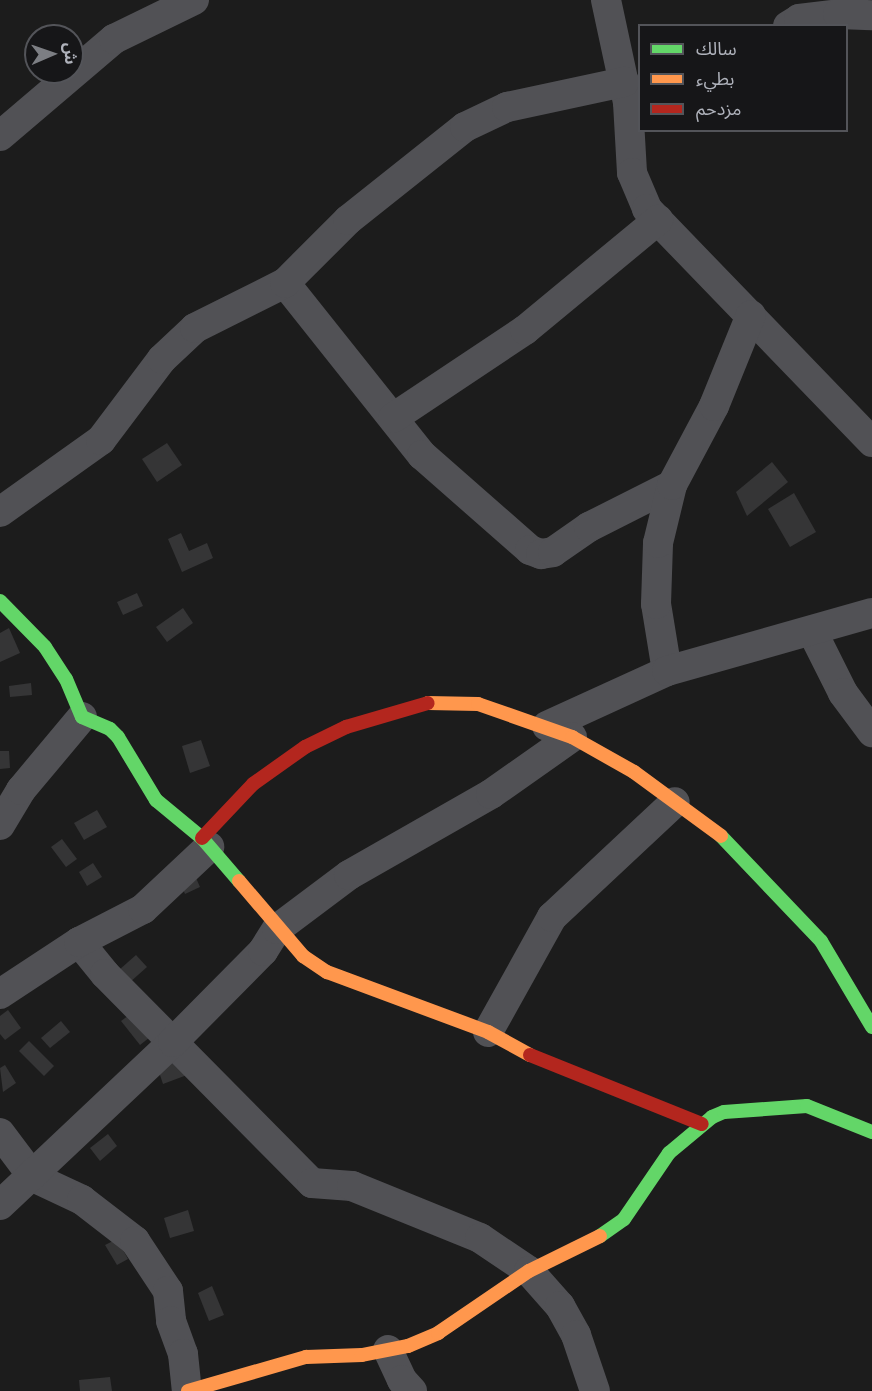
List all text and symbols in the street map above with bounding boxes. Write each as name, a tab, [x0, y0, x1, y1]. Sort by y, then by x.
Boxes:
north arrow	[24, 24, 84, 84]
legend	[638, 24, 848, 132]
text: سالك	[696, 37, 737, 62]
text: ش	[59, 42, 81, 65]
text: بطيء	[696, 67, 734, 92]
text: مزدحم	[696, 97, 741, 122]

